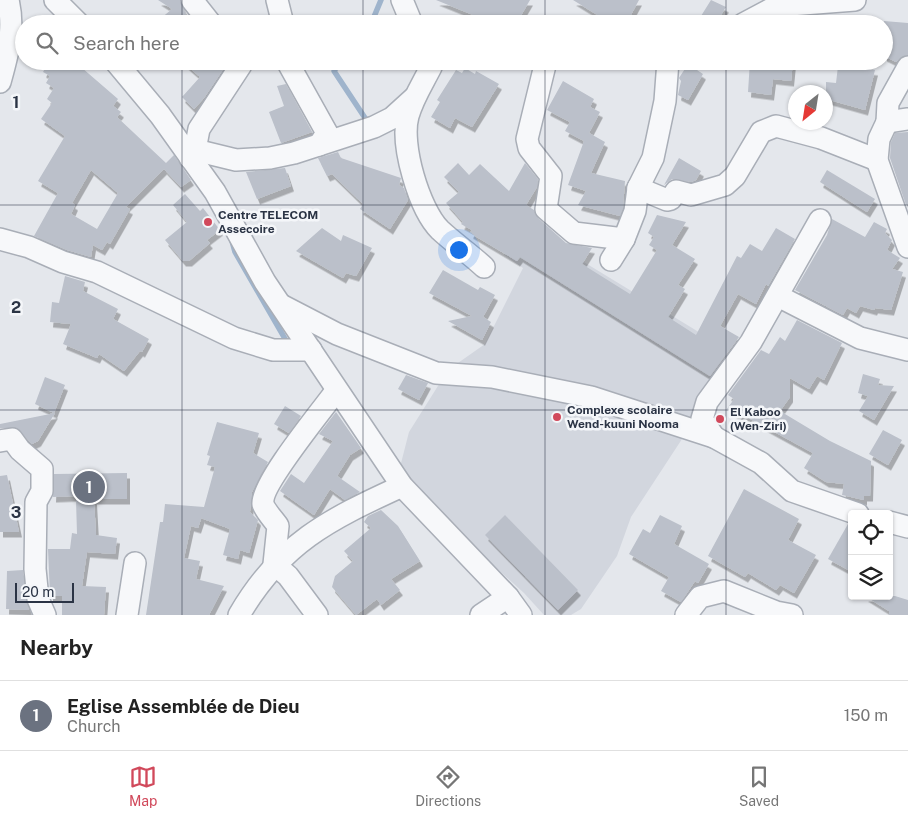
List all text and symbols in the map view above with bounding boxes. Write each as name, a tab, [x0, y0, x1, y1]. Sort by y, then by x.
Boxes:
search box	[15, 15, 893, 70]
icon: search	[33, 29, 61, 57]
text: Search here	[73, 32, 180, 54]
north arrow	[788, 85, 833, 130]
text: 1	[13, 93, 19, 112]
place label: Centre TELECOM Assecoire	[218, 208, 318, 236]
marker: Centre TELECOM Assecoire	[202, 216, 214, 228]
your location	[446, 237, 472, 263]
text: 2	[11, 298, 21, 317]
place label: Complexe scolaire Wend-kuuni Nooma	[567, 403, 679, 431]
place label: El Kaboo (Wen-Ziri)	[730, 405, 787, 433]
marker: Complexe scolaire Wend-kuuni Nooma	[551, 411, 563, 423]
marker: El Kaboo (Wen-Ziri)	[714, 413, 726, 425]
pin: 1	[73, 468, 105, 506]
text: 3	[11, 503, 21, 522]
map controls	[848, 510, 893, 600]
button: locate	[848, 510, 893, 555]
button: layers	[848, 555, 893, 600]
scale bar	[15, 580, 74, 603]
text: 20 m	[22, 584, 54, 600]
text: Nearby	[20, 635, 93, 660]
text: Eglise Assemblée de Dieu	[67, 695, 300, 717]
text: 1	[33, 706, 39, 725]
text: 150 m	[844, 706, 888, 725]
text: Church	[67, 717, 121, 736]
tab: Map	[129, 763, 157, 809]
tab: Directions	[415, 763, 481, 809]
tab: Saved	[739, 763, 779, 809]

